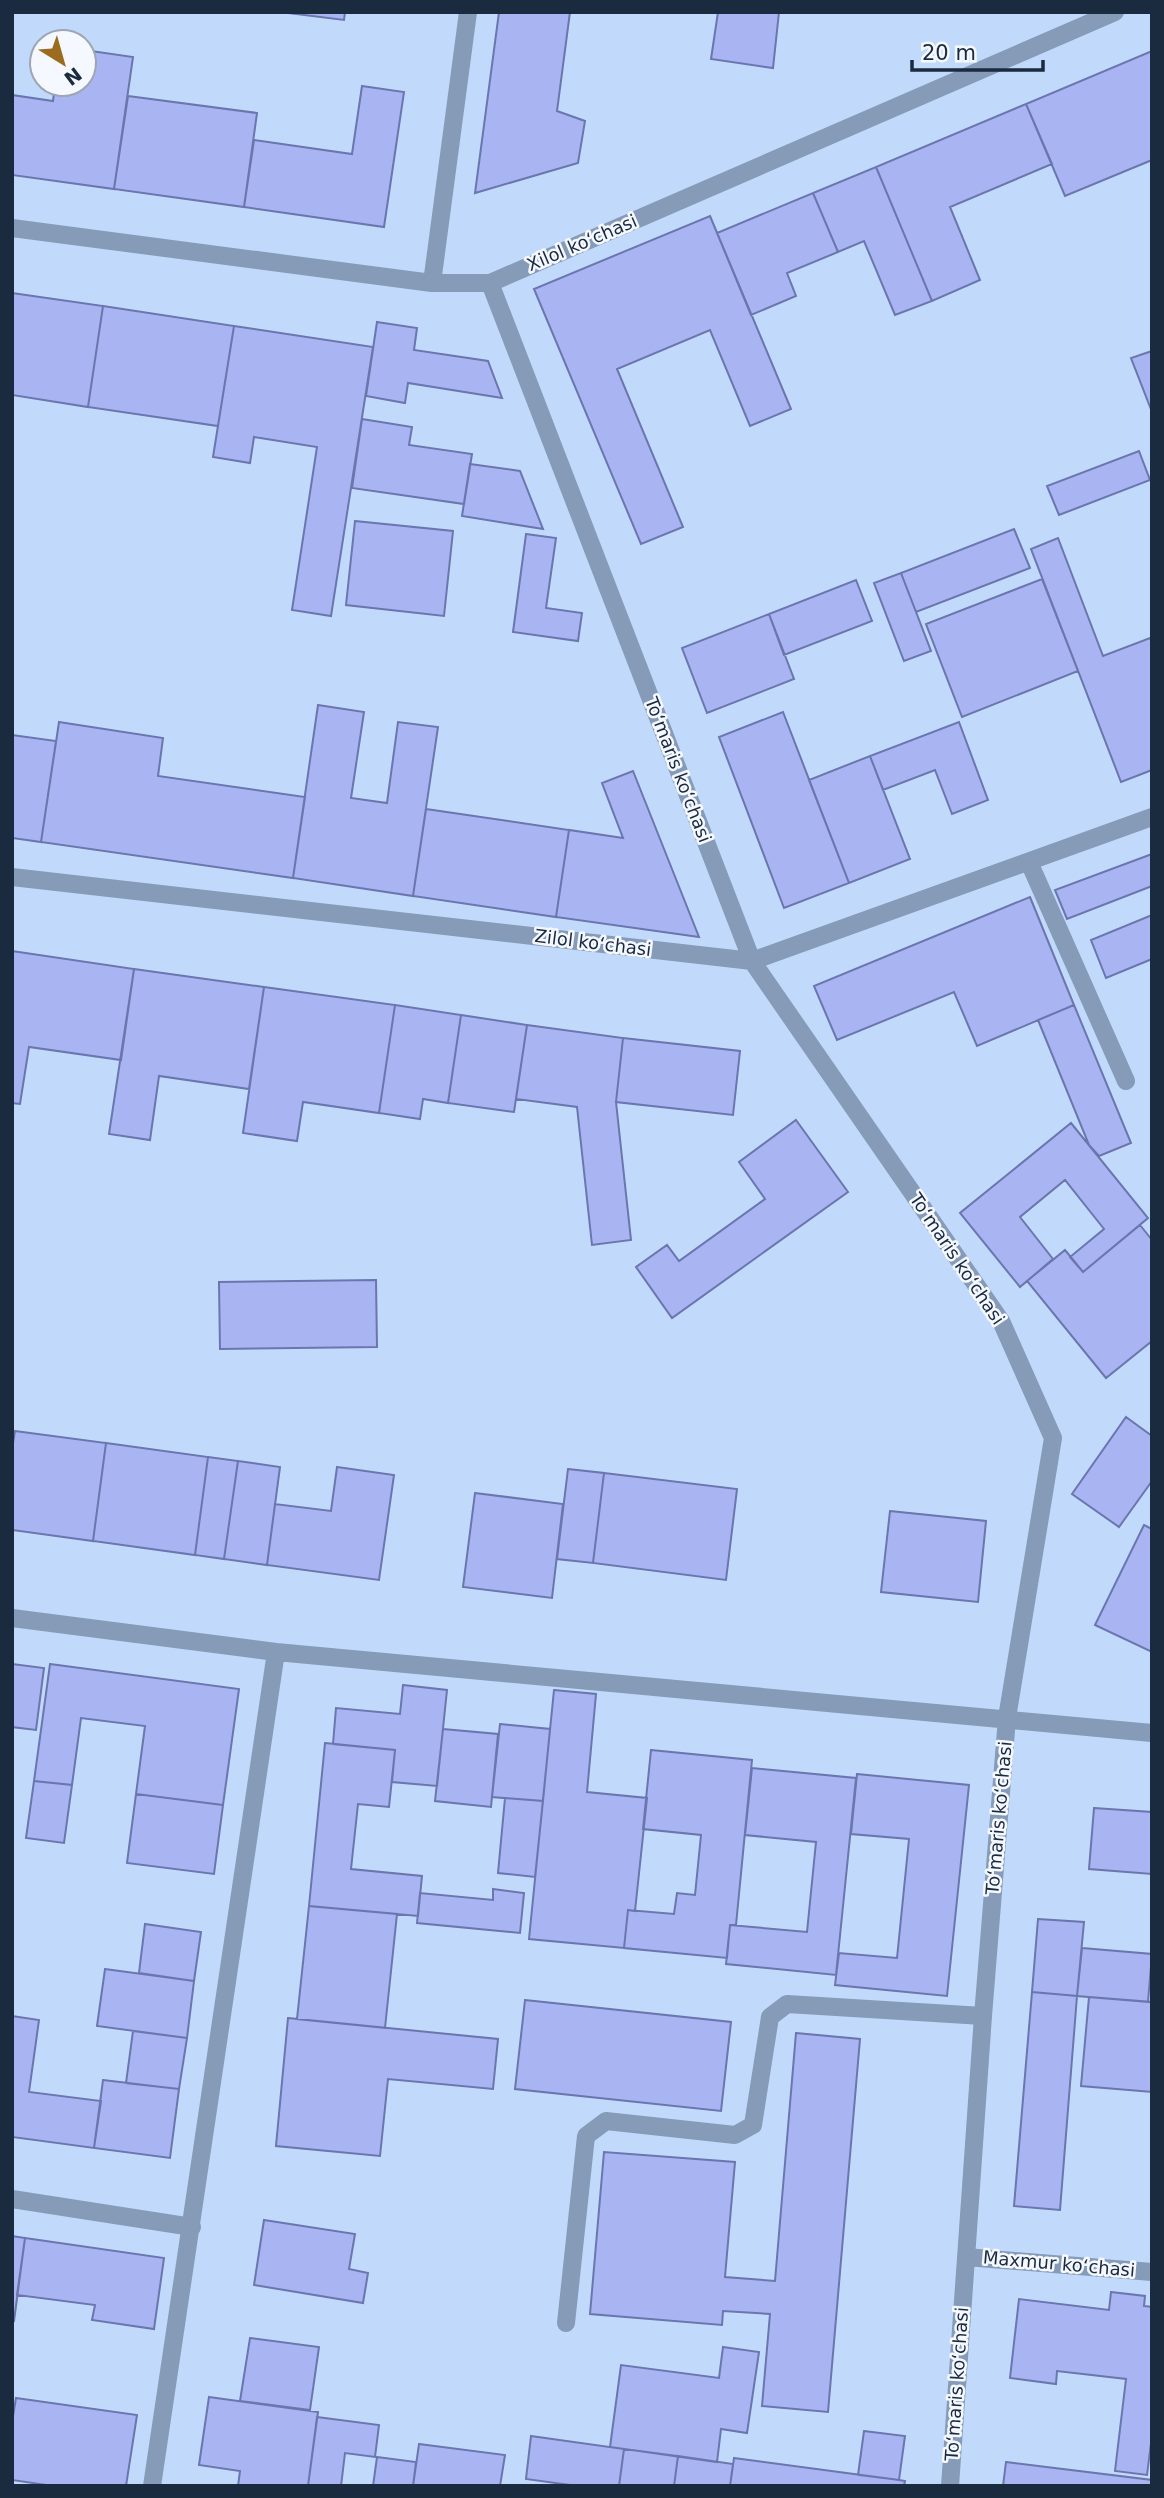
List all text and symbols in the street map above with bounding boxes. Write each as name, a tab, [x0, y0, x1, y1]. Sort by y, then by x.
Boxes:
north arrow	[28, 28, 98, 98]
scale bar	[912, 28, 1043, 72]
text: 20 m	[922, 41, 976, 65]
text: N	[60, 63, 86, 90]
street label: Xilol koʻchasi	[524, 210, 640, 275]
street label: Toʻmaris koʻchasi	[641, 693, 716, 845]
street label: Zilol koʻchasi	[534, 925, 653, 960]
street label: Toʻmaris koʻchasi	[905, 1188, 1009, 1328]
street label: Toʻmaris koʻchasi	[981, 1740, 1016, 1897]
street label: Maxmur koʻchasi	[982, 2246, 1136, 2281]
street label: Toʻmaris koʻchasi	[941, 2306, 972, 2462]

